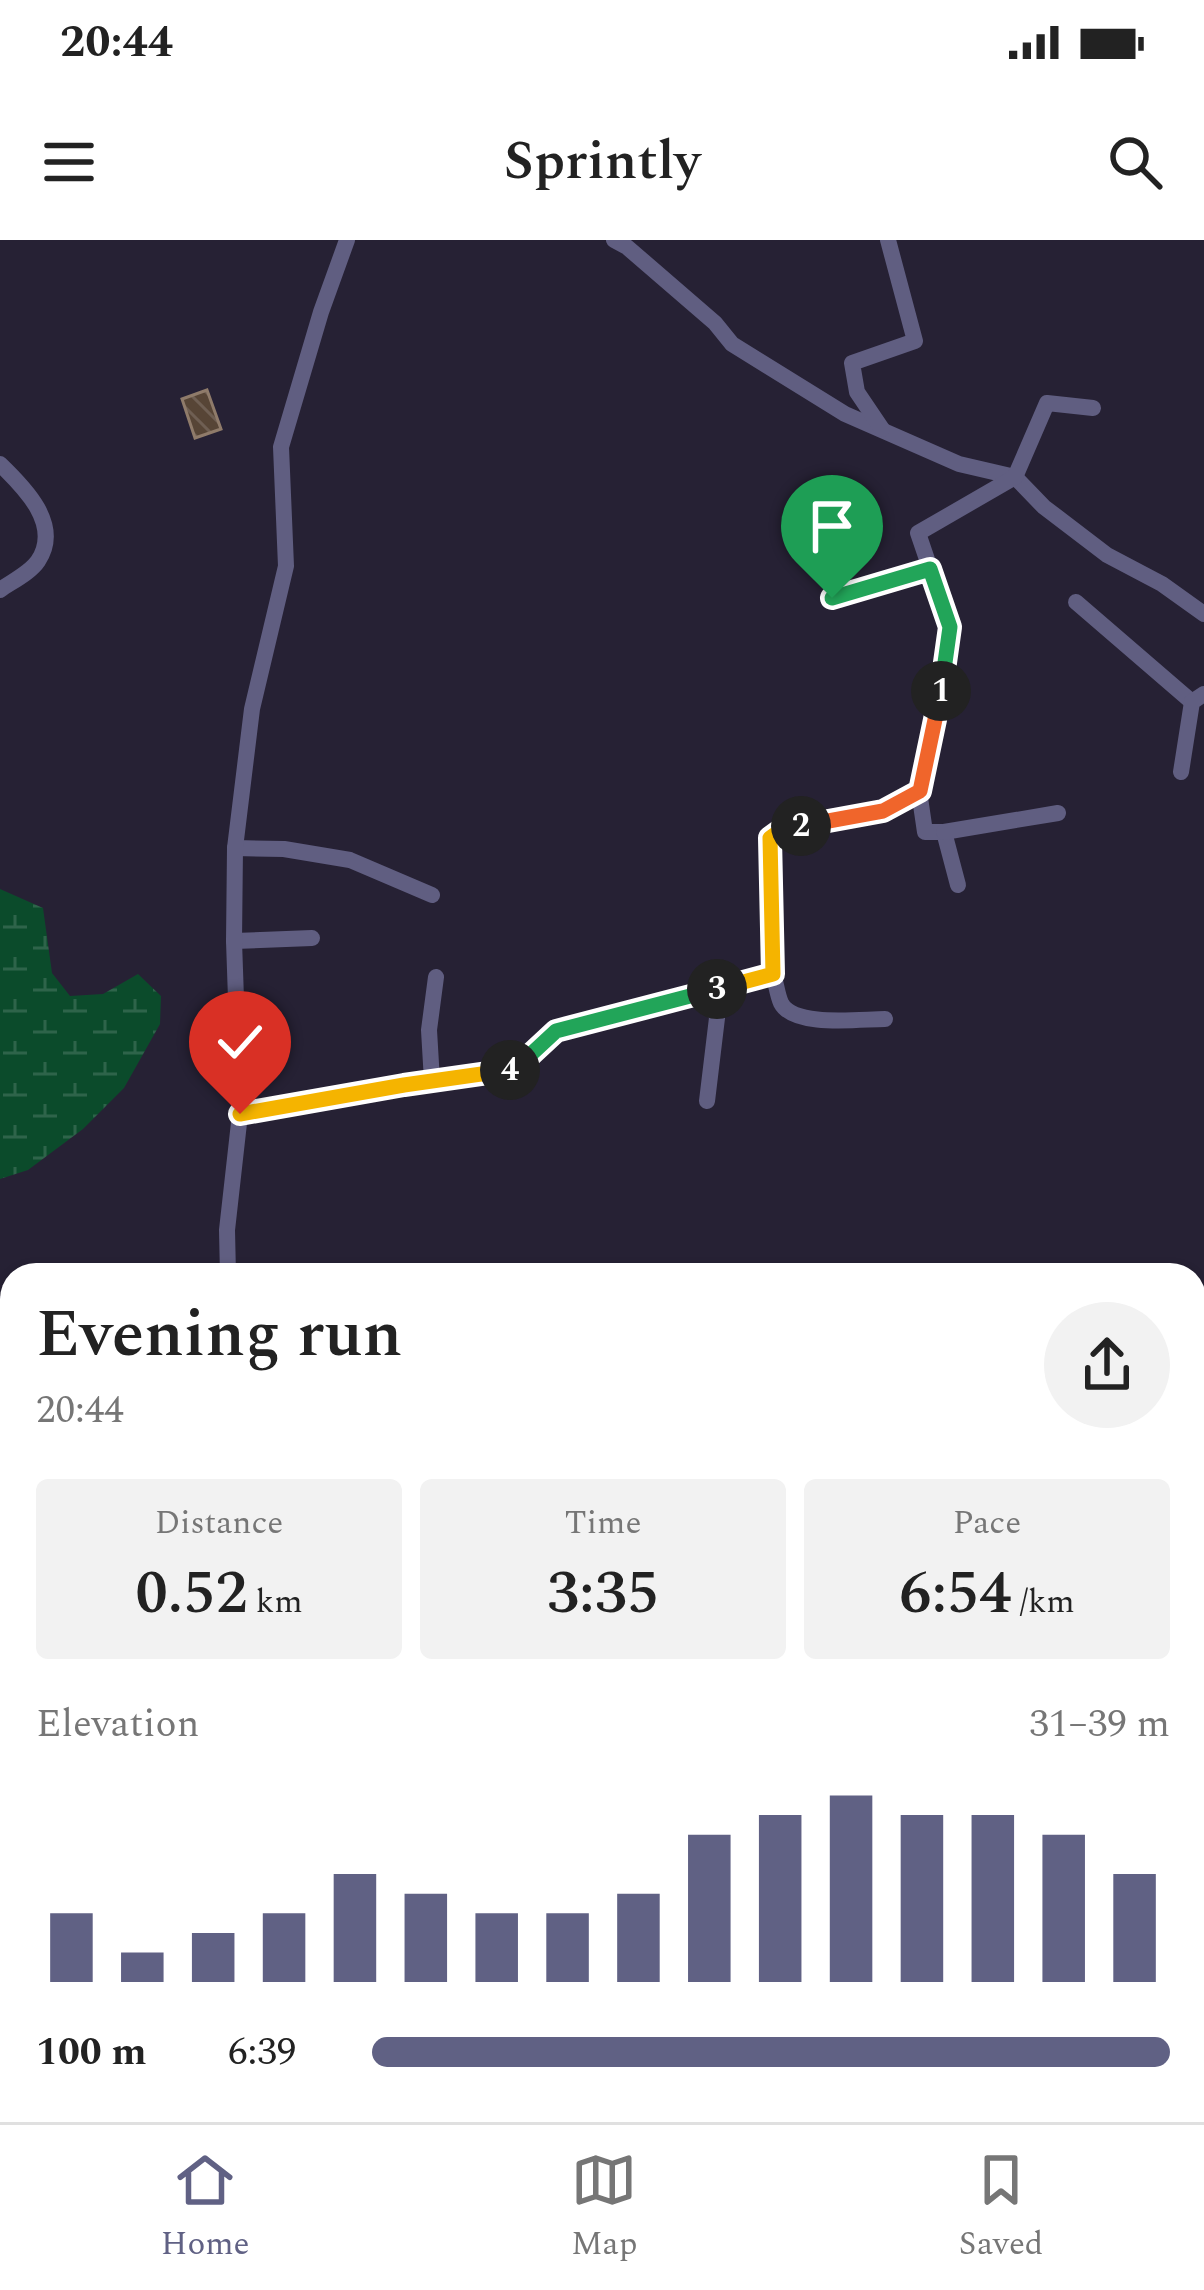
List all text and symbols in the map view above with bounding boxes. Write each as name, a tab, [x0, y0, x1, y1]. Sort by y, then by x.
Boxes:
text: 20:44	[60, 8, 173, 77]
text: Sprintly	[504, 121, 700, 203]
icon: menu	[36, 129, 102, 195]
icon: search	[1102, 129, 1168, 195]
pin	[781, 475, 883, 598]
icon: arrive	[799, 493, 865, 559]
pin: 1	[911, 661, 971, 721]
text: 1	[932, 666, 950, 716]
pin: 2	[771, 796, 831, 856]
text: 2	[792, 801, 810, 851]
pin: 3	[687, 959, 747, 1019]
text: 3	[708, 964, 726, 1014]
pin	[189, 991, 291, 1114]
icon: check	[207, 1009, 273, 1075]
pin: 4	[480, 1040, 540, 1100]
text: 4	[501, 1045, 519, 1095]
text: Evening run	[36, 1285, 402, 1386]
button: share	[1044, 1302, 1170, 1428]
text: 20:44	[36, 1381, 124, 1440]
text: Distance	[155, 1498, 283, 1548]
text: Time	[565, 1498, 641, 1548]
text: Pace	[953, 1498, 1021, 1548]
text: 0.52	[135, 1548, 248, 1640]
text: 3:35	[547, 1548, 659, 1640]
text: 6:54	[899, 1548, 1011, 1640]
text: km	[248, 1577, 303, 1627]
text: /km	[1011, 1577, 1075, 1627]
text: Elevation	[36, 1695, 199, 1754]
text: 31–39 m	[1029, 1695, 1170, 1754]
text: 100 m	[36, 2023, 147, 2082]
text: 6:39	[228, 2023, 296, 2082]
tab: Home	[161, 2147, 250, 2269]
tab: Map	[571, 2147, 637, 2269]
tab: Saved	[959, 2147, 1043, 2269]

